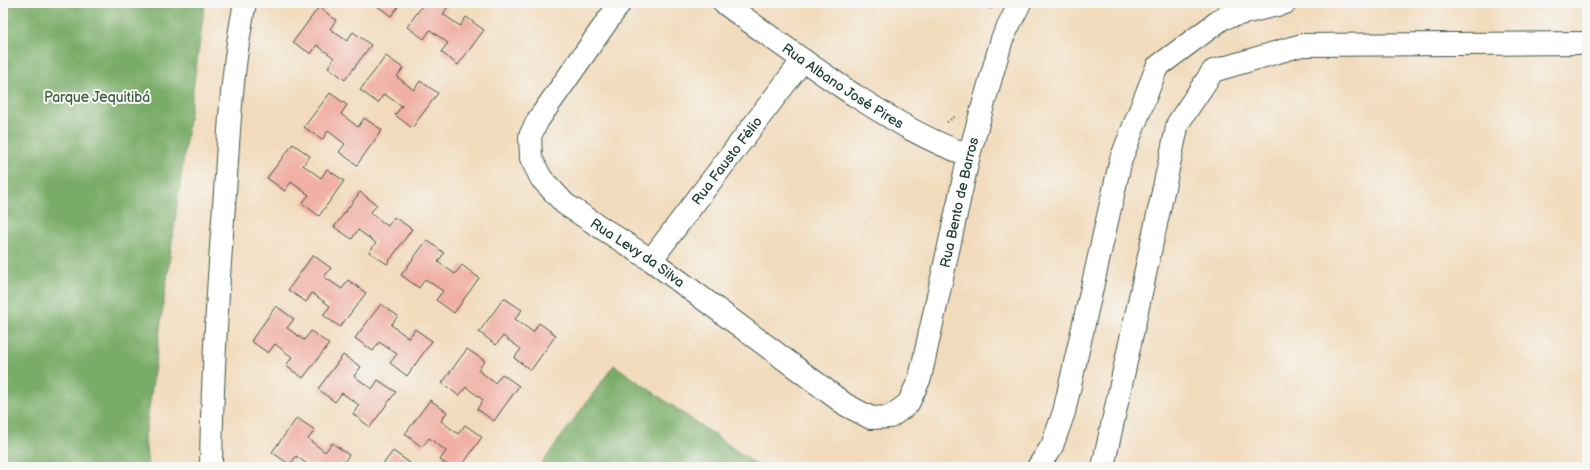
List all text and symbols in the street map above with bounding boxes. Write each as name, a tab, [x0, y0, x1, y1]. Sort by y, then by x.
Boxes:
street label: Rua Albano José Pires	[779, 40, 907, 132]
park label: Parque Jequitibá	[44, 89, 150, 106]
street label: Rua Fausto Félio	[688, 113, 766, 208]
street label: Rua Bento de Barros	[936, 135, 983, 269]
street label: Rua Levy da Silva	[587, 215, 688, 291]

